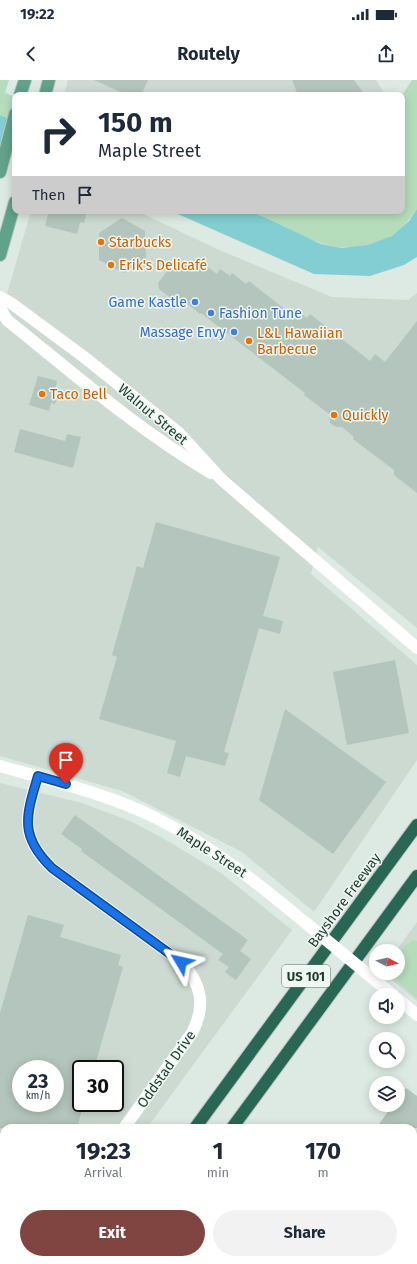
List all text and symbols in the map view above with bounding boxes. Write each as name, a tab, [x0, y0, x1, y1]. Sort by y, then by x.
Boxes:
text: 19:22	[20, 5, 54, 23]
icon: back	[20, 43, 42, 65]
text: Routely	[177, 43, 240, 65]
icon: share	[375, 43, 397, 65]
text: 150 m	[98, 106, 173, 139]
icon: right	[32, 108, 84, 160]
text: Maple Street	[98, 140, 201, 162]
icon: arrive	[74, 184, 96, 206]
text: Then	[32, 186, 66, 204]
place label: Starbucks	[109, 234, 172, 251]
marker: Starbucks	[96, 237, 106, 247]
place label: Erik's Delicafé	[119, 257, 207, 274]
marker: Erik's Delicafé	[106, 260, 116, 270]
place label: Game Kastle	[108, 294, 187, 311]
marker: Game Kastle	[190, 297, 200, 307]
place label: Fashion Tune	[219, 305, 302, 322]
marker: Fashion Tune	[206, 308, 216, 318]
place label: Massage Envy	[140, 324, 226, 341]
place label: L&L Hawaiian Barbecue	[257, 325, 343, 358]
marker: Massage Envy	[229, 327, 239, 337]
marker: L&L Hawaiian Barbecue	[244, 336, 254, 346]
street label: Walnut Street	[114, 380, 192, 449]
place label: Taco Bell	[50, 386, 107, 403]
marker: Taco Bell	[37, 389, 47, 399]
place label: Quickly	[342, 407, 389, 424]
marker: Quickly	[329, 410, 339, 420]
pin	[49, 743, 83, 784]
icon: arrive	[55, 749, 77, 771]
street label: Maple Street	[173, 823, 251, 882]
street label: Bayshore Freeway	[304, 850, 384, 951]
position arrow	[160, 941, 202, 983]
north arrow	[369, 944, 405, 980]
map controls	[369, 944, 405, 1112]
road number: US 101	[282, 965, 330, 987]
button: sound	[369, 988, 405, 1024]
street label: Oddstad Drive	[134, 1027, 199, 1111]
button: search	[369, 1032, 405, 1068]
speed limit sign: 30	[72, 1060, 124, 1112]
text: 23	[28, 1069, 48, 1093]
button: layers	[369, 1076, 405, 1112]
text: km/h	[26, 1090, 50, 1102]
text: 19:23	[76, 1137, 131, 1165]
text: 1	[212, 1137, 224, 1165]
text: 170	[305, 1137, 341, 1165]
text: Arrival	[84, 1165, 122, 1180]
text: min	[207, 1165, 229, 1180]
text: m	[317, 1165, 329, 1180]
button: Exit	[20, 1210, 205, 1256]
button: Share	[213, 1210, 397, 1256]

